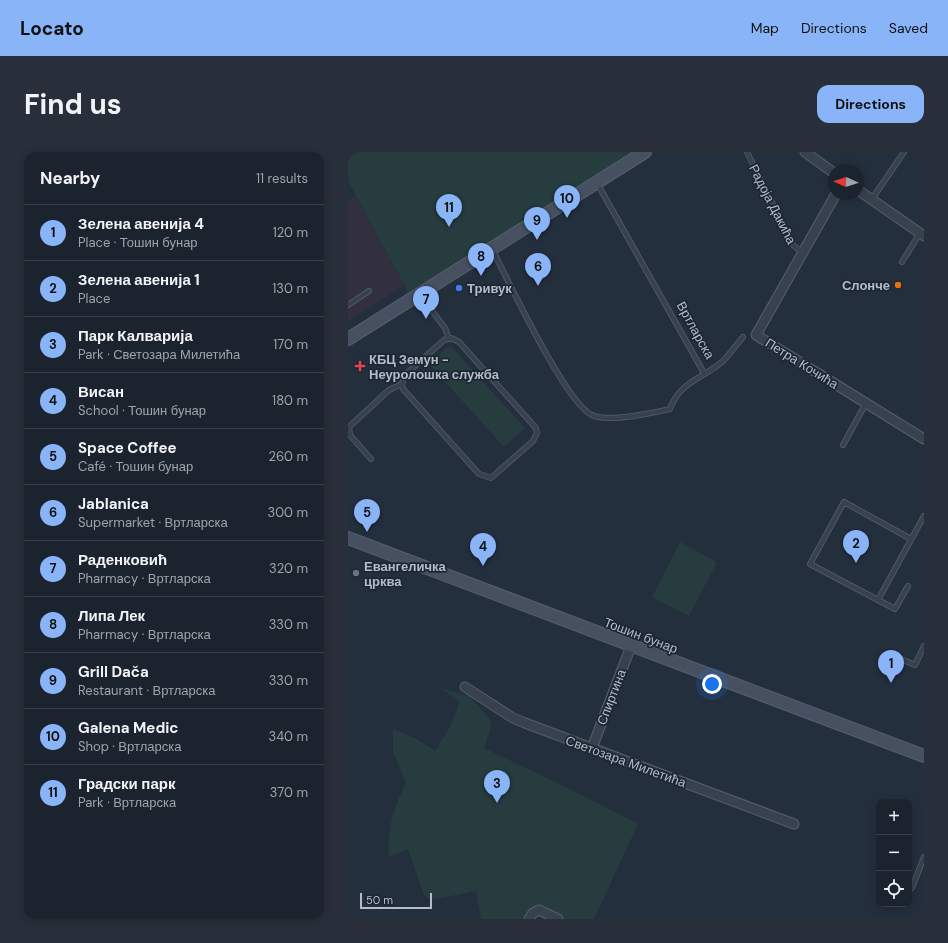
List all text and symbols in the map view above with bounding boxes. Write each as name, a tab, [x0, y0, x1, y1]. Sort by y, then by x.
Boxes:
text: Locato	[20, 16, 84, 41]
text: Map	[751, 19, 779, 37]
text: Directions	[801, 19, 867, 37]
text: Saved	[889, 19, 928, 37]
button: Directions	[817, 85, 924, 123]
text: Find us	[24, 86, 122, 123]
street label: Радоја Дакића	[745, 161, 800, 248]
north arrow	[828, 164, 864, 200]
text: Nearby	[40, 167, 100, 189]
text: 11 results	[256, 170, 308, 187]
pin: 10	[554, 185, 580, 218]
pin: 11	[436, 194, 462, 227]
pin: 9	[524, 207, 550, 240]
text: Зелена авенија 4	[78, 214, 204, 234]
text: 1	[51, 224, 55, 241]
text: 120 m	[273, 224, 308, 241]
text: Place · Тошин бунар	[78, 234, 198, 251]
pin: 8	[468, 243, 494, 276]
pin: 6	[525, 253, 551, 286]
text: Зелена авенија 1	[78, 270, 200, 290]
place label: Слонче	[842, 277, 890, 294]
text: 2	[49, 280, 57, 297]
text: 130 m	[272, 280, 308, 297]
place label: Тривук	[467, 280, 512, 297]
marker: Слонче	[893, 280, 903, 290]
marker: Тривук	[454, 283, 464, 293]
pin: 7	[413, 286, 439, 319]
text: Place	[78, 290, 110, 307]
street label: Вртларска	[673, 299, 719, 363]
text: Парк Калварија	[78, 326, 193, 346]
street label: Петра Кочића	[762, 334, 842, 393]
text: 3	[49, 336, 57, 353]
text: 170 m	[273, 336, 308, 353]
text: Park · Светозара Милетића	[78, 346, 240, 363]
place label: КБЦ Земун - Неуролошка служба	[369, 351, 500, 383]
marker: КБЦ Земун - Неуролошка служба	[354, 360, 366, 372]
text: Висан	[78, 382, 124, 402]
text: 4	[49, 392, 57, 409]
text: 180 m	[272, 392, 308, 409]
text: School · Тошин бунар	[78, 402, 206, 419]
text: Space Coffee	[78, 438, 176, 458]
text: 5	[49, 448, 57, 465]
text: 260 m	[268, 448, 308, 465]
text: Café · Тошин бунар	[78, 458, 193, 475]
text: Jablanica	[78, 494, 149, 514]
pin: 5	[354, 499, 380, 532]
text: 6	[49, 504, 57, 521]
text: 300 m	[267, 504, 308, 521]
text: Supermarket · Вртларска	[78, 514, 228, 531]
pin: 2	[843, 530, 869, 563]
pin: 4	[470, 533, 496, 566]
text: Раденковић	[78, 550, 167, 570]
place label: Евангеличка црква	[364, 558, 447, 590]
text: 7	[50, 560, 56, 577]
text: 320 m	[269, 560, 308, 577]
marker: Евангеличка црква	[351, 568, 361, 578]
text: Pharmacy · Вртларска	[78, 570, 211, 587]
text: Липа Лек	[78, 606, 145, 626]
street label: Тошин бунар	[601, 614, 680, 657]
text: 8	[49, 616, 57, 633]
text: 330 m	[269, 616, 308, 633]
text: Pharmacy · Вртларска	[78, 626, 211, 643]
pin: 1	[878, 650, 904, 683]
text: Grill Dača	[78, 662, 149, 682]
street label: Спиртина	[593, 666, 630, 727]
text: 9	[49, 672, 57, 689]
text: 330 m	[269, 672, 308, 689]
your location	[702, 674, 722, 694]
text: Restaurant · Вртларска	[78, 682, 216, 699]
text: Galena Medic	[78, 718, 178, 738]
text: 10	[46, 728, 60, 745]
text: 340 m	[268, 728, 308, 745]
street label: Светозара Милетића	[563, 732, 689, 791]
text: Shop · Вртларска	[78, 738, 181, 755]
pin: 3	[484, 770, 510, 803]
text: Градски парк	[78, 774, 175, 794]
text: 11	[48, 784, 58, 801]
text: 370 m	[270, 784, 308, 801]
text: Park · Вртларска	[78, 794, 176, 811]
map controls	[876, 799, 912, 907]
button: +	[876, 799, 912, 835]
button: −	[876, 835, 912, 871]
button: locate	[876, 871, 912, 907]
scale bar	[360, 891, 432, 910]
text: 50 m	[366, 893, 393, 907]

